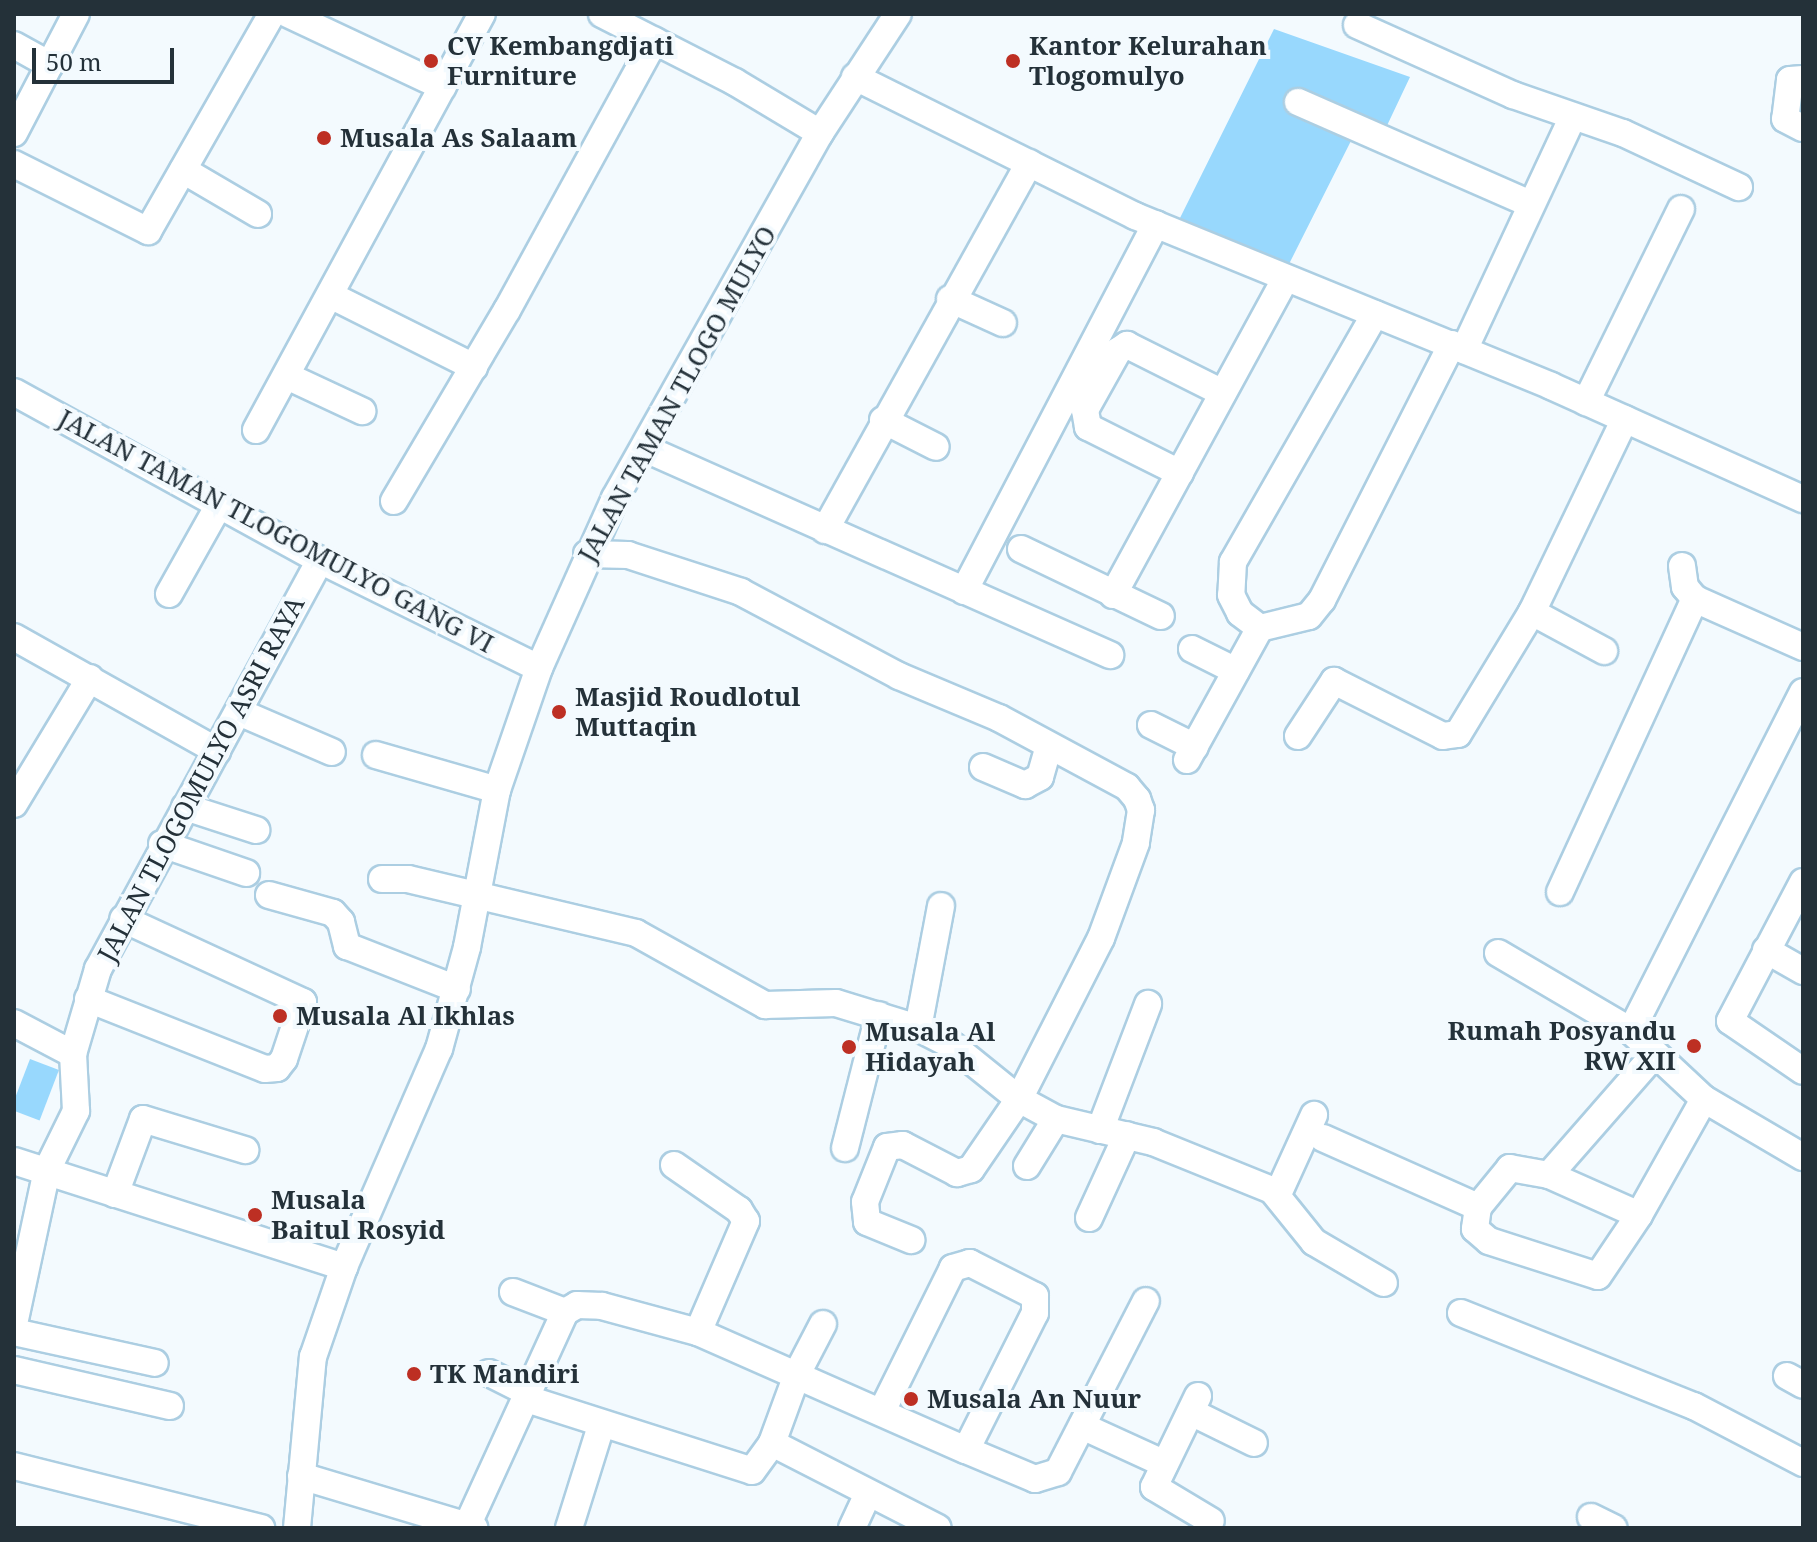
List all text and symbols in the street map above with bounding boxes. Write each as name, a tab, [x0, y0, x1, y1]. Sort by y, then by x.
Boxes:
place label: CV Kembangdjati Furniture	[447, 30, 674, 92]
place label: Kantor Kelurahan Tlogomulyo	[1029, 30, 1267, 92]
scale bar	[36, 32, 178, 82]
text: 50 m	[46, 45, 102, 78]
marker: CV Kembangdjati Furniture	[422, 52, 440, 70]
marker: Kantor Kelurahan Tlogomulyo	[1004, 52, 1022, 70]
place label: Musala As Salaam	[340, 122, 577, 154]
marker: Musala As Salaam	[315, 129, 333, 147]
street label: JALAN TAMAN TLOGO MULYO	[571, 221, 783, 567]
street label: JALAN TAMAN TLOGOMULYO GANG VI	[53, 403, 499, 659]
street label: JALAN TLOGOMULYO ASRI RAYA	[91, 591, 311, 967]
place label: Masjid Roudlotul Muttaqin	[575, 681, 800, 742]
marker: Masjid Roudlotul Muttaqin	[550, 703, 568, 721]
place label: Musala Al Ikhlas	[296, 1000, 515, 1032]
marker: Musala Al Ikhlas	[271, 1007, 289, 1025]
place label: Rumah Posyandu RW XII	[1448, 1015, 1676, 1076]
place label: Musala Al Hidayah	[865, 1016, 995, 1078]
marker: Rumah Posyandu RW XII	[1683, 1035, 1705, 1057]
marker: Musala Al Hidayah	[840, 1038, 858, 1056]
place label: Musala Baitul Rosyid	[271, 1184, 445, 1246]
marker: Musala Baitul Rosyid	[246, 1206, 264, 1224]
place label: TK Mandiri	[430, 1358, 579, 1390]
marker: TK Mandiri	[405, 1365, 423, 1383]
place label: Musala An Nuur	[927, 1383, 1141, 1415]
marker: Musala An Nuur	[902, 1390, 920, 1408]

